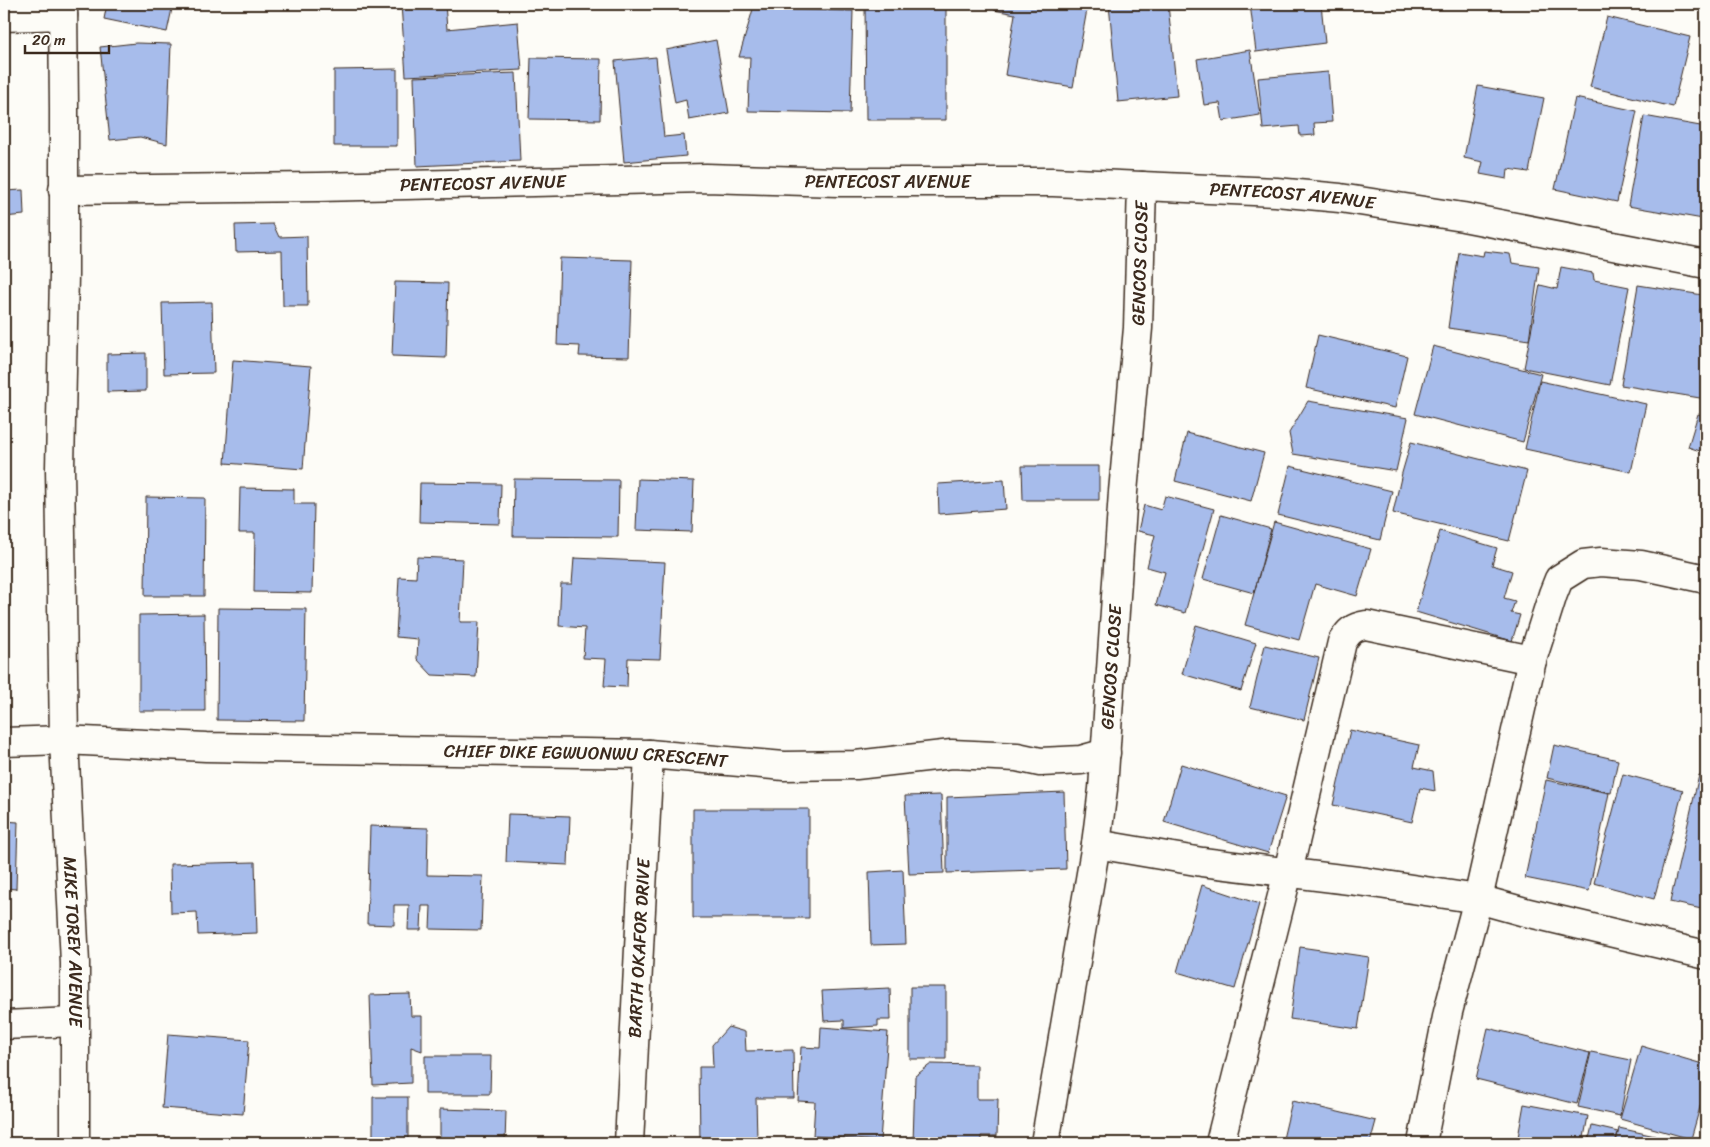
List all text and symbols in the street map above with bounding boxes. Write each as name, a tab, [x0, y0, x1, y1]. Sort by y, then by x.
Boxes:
scale bar	[25, 22, 109, 54]
text: 20 m	[32, 27, 66, 53]
street label: PENTECOST AVENUE	[400, 165, 567, 201]
street label: PENTECOST AVENUE	[804, 165, 972, 198]
street label: PENTECOST AVENUE	[1209, 173, 1378, 219]
street label: GENCOS CLOSE	[1122, 199, 1158, 326]
street label: GENCOS CLOSE	[1091, 603, 1131, 730]
street label: CHIEF DIKE EGWUONWU CRESCENT	[444, 735, 730, 777]
street label: MIKE TOREY AVENUE	[54, 856, 91, 1028]
street label: BARTH OKAFOR DRIVE	[618, 857, 660, 1039]

